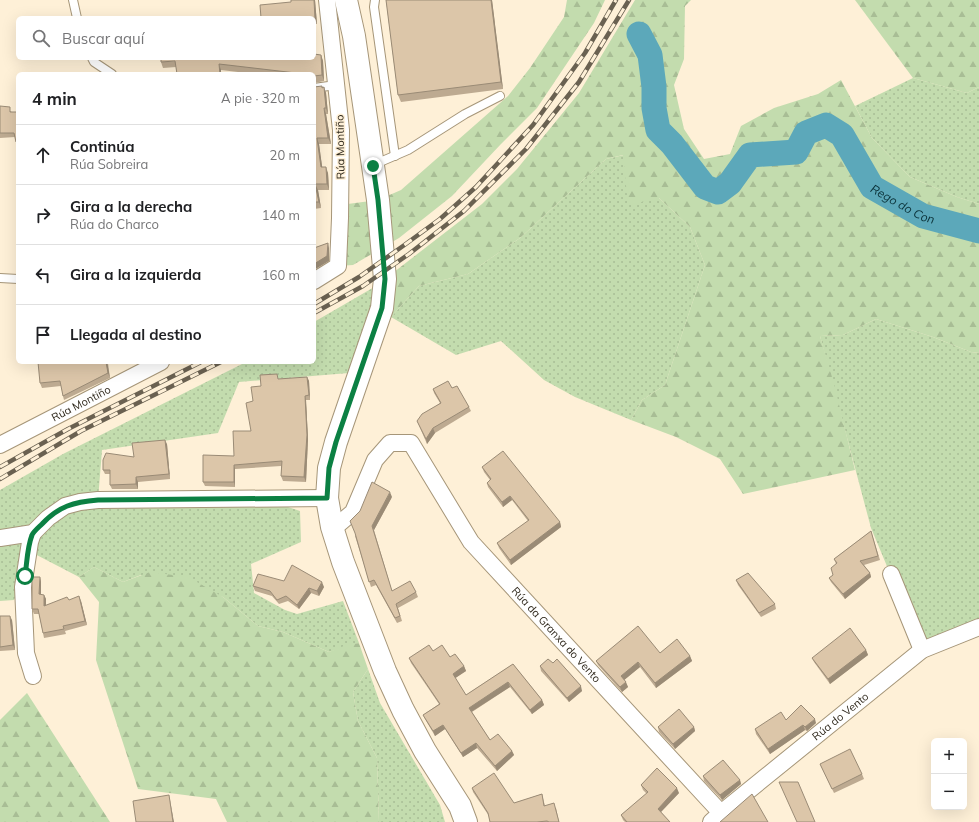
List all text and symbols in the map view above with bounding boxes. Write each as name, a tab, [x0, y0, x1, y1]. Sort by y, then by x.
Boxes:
search box	[16, 16, 316, 60]
icon: search	[30, 27, 52, 49]
text: Buscar aquí	[62, 29, 144, 48]
text: 4 min	[32, 88, 77, 109]
text: A pie · 320 m	[221, 90, 300, 106]
street label: Rúa Montiño	[332, 114, 348, 180]
text: Continúa	[70, 137, 135, 156]
icon: ahead	[32, 144, 54, 166]
text: 20 m	[270, 147, 300, 163]
text: Rúa Sobreira	[70, 156, 148, 172]
route end	[364, 157, 382, 175]
water label: Rego do Con	[868, 180, 937, 226]
text: Gira a la derecha	[70, 197, 192, 216]
icon: right	[32, 204, 54, 226]
text: 140 m	[262, 207, 300, 223]
text: Rúa do Charco	[70, 216, 159, 232]
icon: left	[32, 264, 54, 286]
text: Gira a la izquierda	[70, 265, 201, 284]
text: 160 m	[262, 267, 300, 283]
icon: arrive	[32, 324, 54, 346]
text: Llegada al destino	[70, 325, 202, 344]
street label: Rúa Montiño	[49, 382, 113, 424]
route start	[16, 567, 34, 585]
street label: Rúa da Granxa do Vento	[509, 584, 604, 685]
street label: Rúa do Vento	[809, 689, 871, 743]
map controls	[931, 738, 967, 810]
button: +	[931, 738, 967, 774]
button: −	[931, 774, 967, 810]

